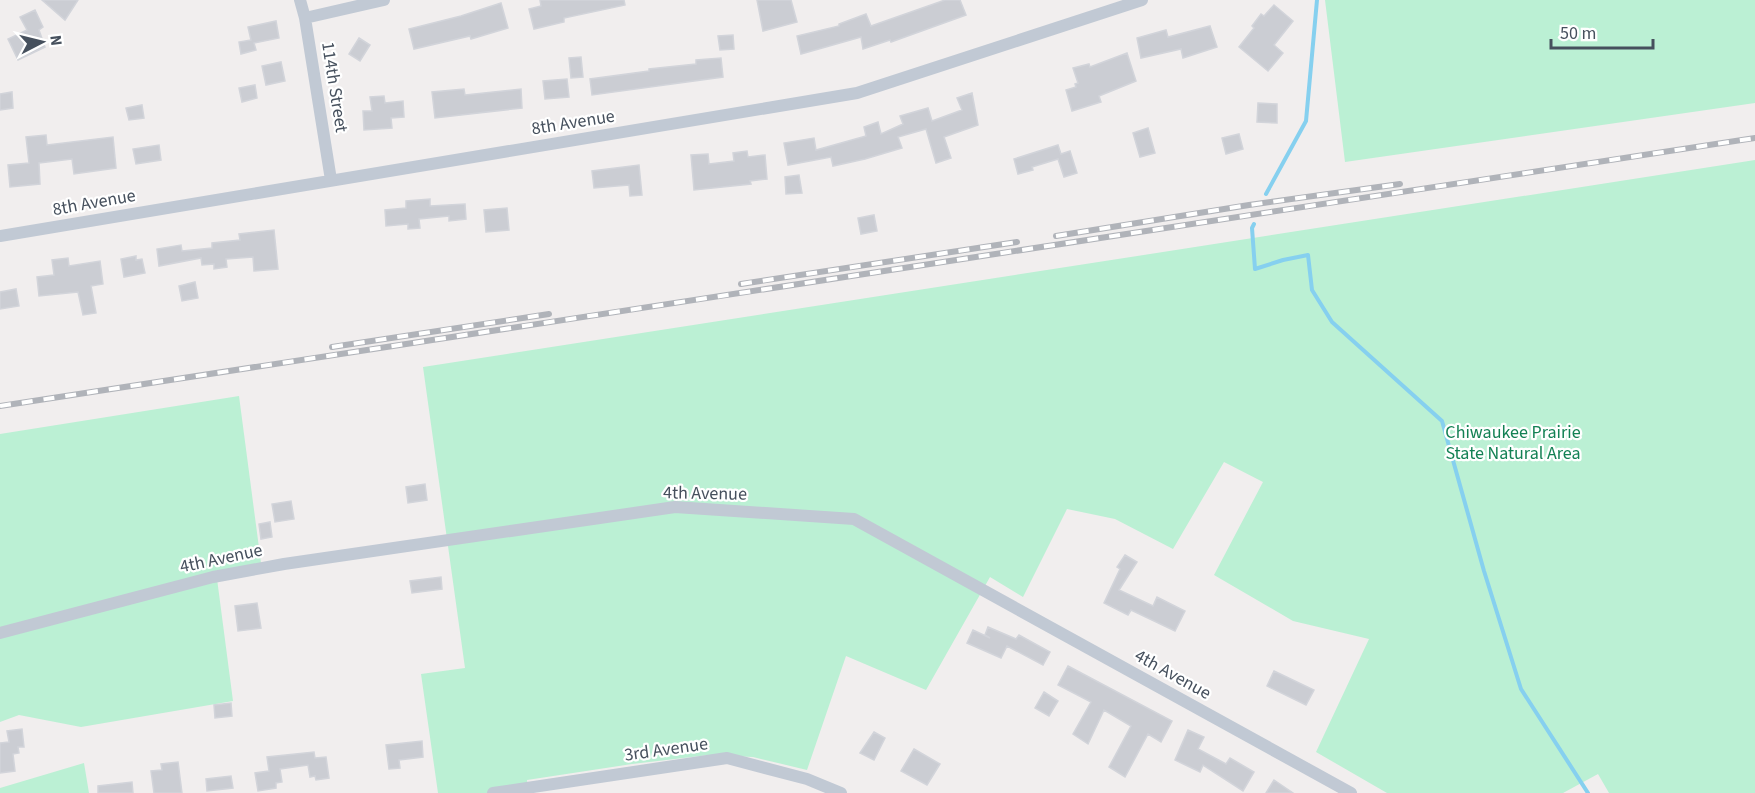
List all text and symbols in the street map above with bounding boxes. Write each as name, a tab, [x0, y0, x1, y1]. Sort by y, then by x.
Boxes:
north arrow	[12, 12, 72, 72]
scale bar	[1551, 12, 1653, 50]
text: 50 m	[1560, 21, 1596, 46]
text: N	[44, 34, 67, 47]
street label: 114th Street	[315, 40, 354, 134]
street label: 8th Avenue	[530, 104, 617, 141]
street label: 8th Avenue	[51, 183, 138, 222]
park label: Chiwaukee Prairie State Natural Area	[1445, 420, 1581, 466]
street label: 4th Avenue	[663, 480, 747, 507]
street label: 4th Avenue	[177, 538, 265, 579]
street label: 4th Avenue	[1130, 643, 1216, 706]
street label: 3rd Avenue	[623, 731, 710, 768]

